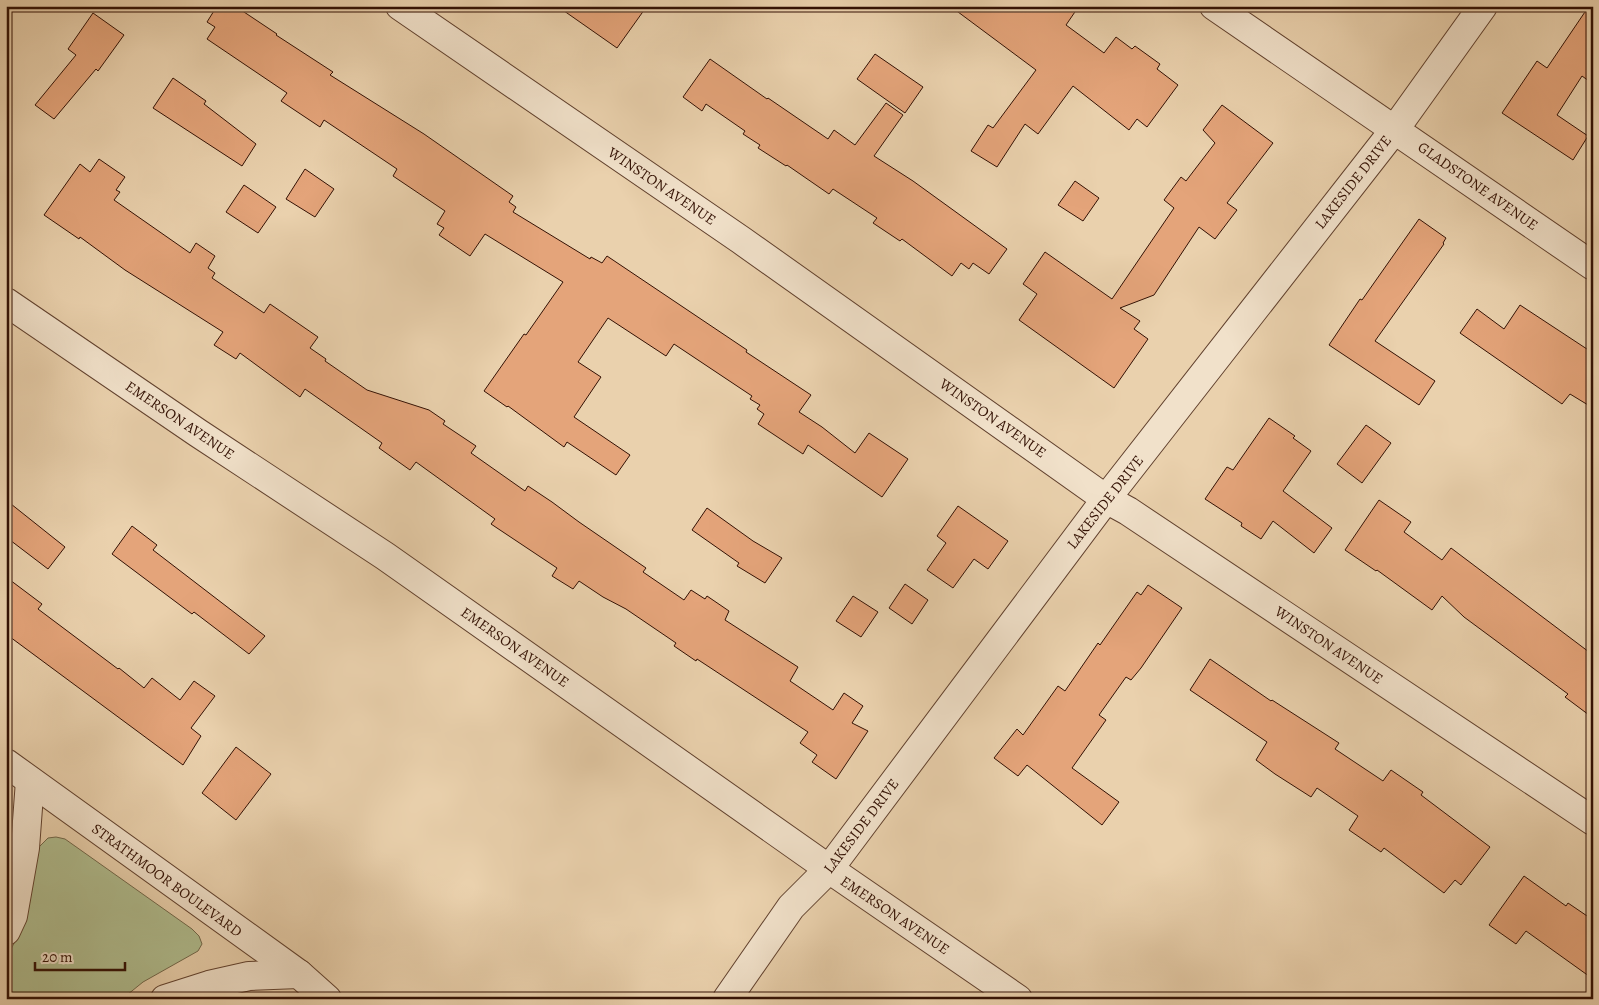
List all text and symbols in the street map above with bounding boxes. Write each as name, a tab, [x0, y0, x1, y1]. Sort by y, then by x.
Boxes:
street label: LAKESIDE DRIVE	[1310, 131, 1396, 233]
street label: GLADSTONE AVENUE	[1414, 137, 1542, 235]
street label: WINSTON AVENUE	[603, 142, 720, 230]
street label: WINSTON AVENUE	[935, 373, 1050, 462]
street label: EMERSON AVENUE	[121, 376, 239, 464]
street label: LAKESIDE DRIVE	[1062, 451, 1148, 553]
street label: WINSTON AVENUE	[1270, 601, 1387, 689]
street label: EMERSON AVENUE	[457, 602, 573, 692]
street label: LAKESIDE DRIVE	[819, 774, 903, 878]
street label: STRATHMOOR BOULEVARD	[88, 819, 246, 941]
street label: EMERSON AVENUE	[836, 871, 954, 959]
scale bar	[35, 940, 125, 972]
text: 20 m	[42, 947, 73, 967]

